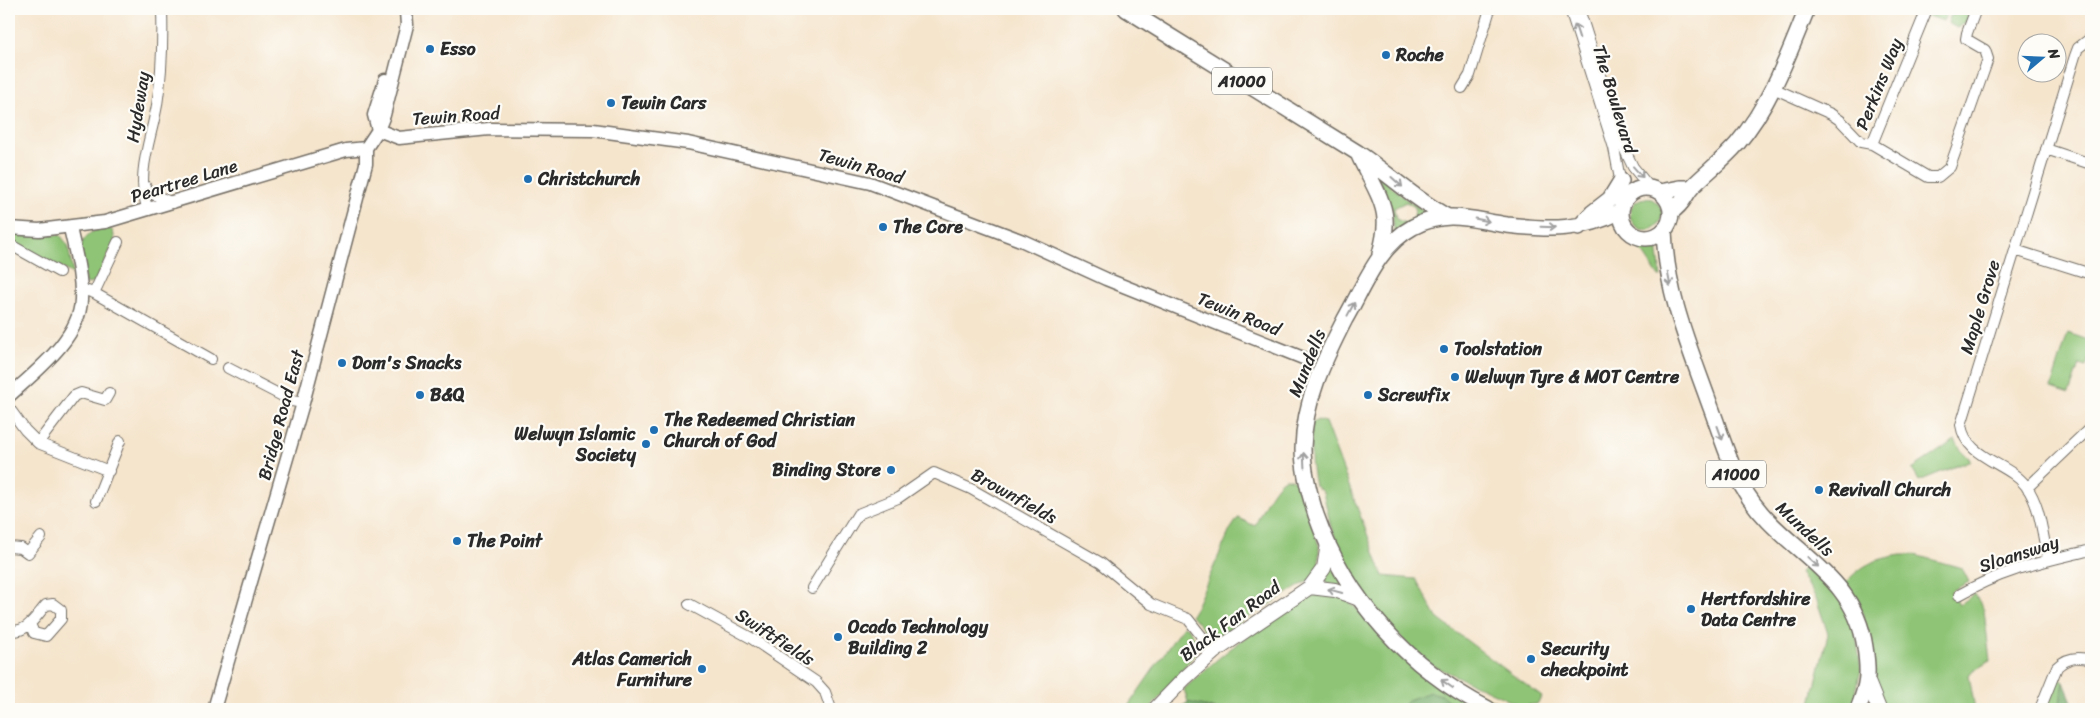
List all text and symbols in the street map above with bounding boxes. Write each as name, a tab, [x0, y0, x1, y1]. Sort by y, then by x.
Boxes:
one-way arrow	[1572, 23, 1581, 39]
street label: Perkins Way	[1846, 32, 1912, 135]
north arrow	[2018, 32, 2068, 82]
place label: Esso	[440, 33, 477, 65]
place label: Roche	[1395, 39, 1444, 71]
street label: The Boulevard	[1583, 41, 1647, 159]
marker: Esso	[424, 43, 436, 55]
text: N	[2040, 44, 2067, 63]
marker: Roche	[1380, 49, 1392, 61]
street label: Hydeway	[117, 68, 160, 145]
road number: A1000	[1212, 68, 1272, 94]
place label: Tewin Cars	[621, 87, 707, 119]
street label: Tewin Road	[411, 97, 502, 135]
marker: Tewin Cars	[605, 97, 617, 109]
street label: Tewin Road	[814, 139, 909, 194]
street label: Peartree Lane	[127, 149, 242, 212]
place label: Christchurch	[537, 163, 641, 195]
one-way arrow	[1632, 166, 1644, 179]
marker: Christchurch	[522, 173, 534, 185]
one-way arrow	[1391, 177, 1404, 188]
place label: The Core	[893, 211, 963, 243]
one-way arrow	[1474, 215, 1490, 225]
marker: The Core	[877, 221, 889, 233]
one-way arrow	[1540, 223, 1556, 232]
street label: Maple Grove	[1950, 256, 2010, 358]
one-way arrow	[1664, 270, 1674, 286]
street label: Tewin Road	[1192, 283, 1287, 346]
one-way arrow	[1347, 302, 1356, 317]
street label: Mundells	[1279, 323, 1335, 402]
place label: Toolstation	[1454, 333, 1542, 365]
marker: Toolstation	[1438, 343, 1450, 355]
street label: Bridge Road East	[248, 346, 314, 484]
place label: Dom's Snacks	[352, 347, 462, 379]
marker: Dom's Snacks	[336, 357, 348, 369]
place label: Welwyn Tyre & MOT Centre	[1465, 361, 1680, 393]
marker: Welwyn Tyre & MOT Centre	[1449, 371, 1461, 383]
place label: B&Q	[430, 379, 465, 411]
place label: Screwfix	[1377, 379, 1451, 411]
marker: B&Q	[414, 389, 426, 401]
marker: Screwfix	[1362, 389, 1374, 401]
place label: The Redeemed Christian Church of God	[663, 404, 855, 457]
place label: Welwyn Islamic Society	[514, 418, 637, 471]
marker: The Redeemed Christian Church of God	[648, 424, 660, 436]
one-way arrow	[1716, 424, 1725, 440]
marker: Welwyn Islamic Society	[640, 438, 652, 450]
one-way arrow	[1300, 452, 1309, 468]
place label: Binding Store	[772, 454, 882, 486]
street label: Brownfields	[965, 459, 1064, 533]
road number: A1000	[1706, 460, 1766, 488]
marker: Binding Store	[885, 464, 897, 476]
place label: Revivall Church	[1828, 474, 1952, 506]
marker: Revivall Church	[1813, 484, 1825, 496]
street label: Mundells	[1768, 493, 1843, 566]
place label: The Point	[467, 525, 544, 557]
street label: Sloansway	[1975, 526, 2064, 582]
marker: The Point	[451, 535, 463, 547]
one-way arrow	[1807, 556, 1820, 567]
street label: Black Fan Road	[1172, 571, 1289, 670]
place label: Hertfordshire Data Centre	[1700, 583, 1811, 636]
one-way arrow	[1327, 586, 1343, 595]
street label: Swiftfields	[729, 599, 822, 675]
marker: Hertfordshire Data Centre	[1685, 603, 1697, 615]
place label: Ocado Technology Building 2	[848, 611, 989, 664]
marker: Ocado Technology Building 2	[832, 631, 844, 643]
place label: Security checkpoint	[1540, 633, 1629, 686]
place label: Atlas Camerich Furniture	[572, 643, 693, 696]
marker: Security checkpoint	[1525, 653, 1537, 665]
marker: Atlas Camerich Furniture	[696, 663, 708, 675]
one-way arrow	[1440, 679, 1454, 689]

